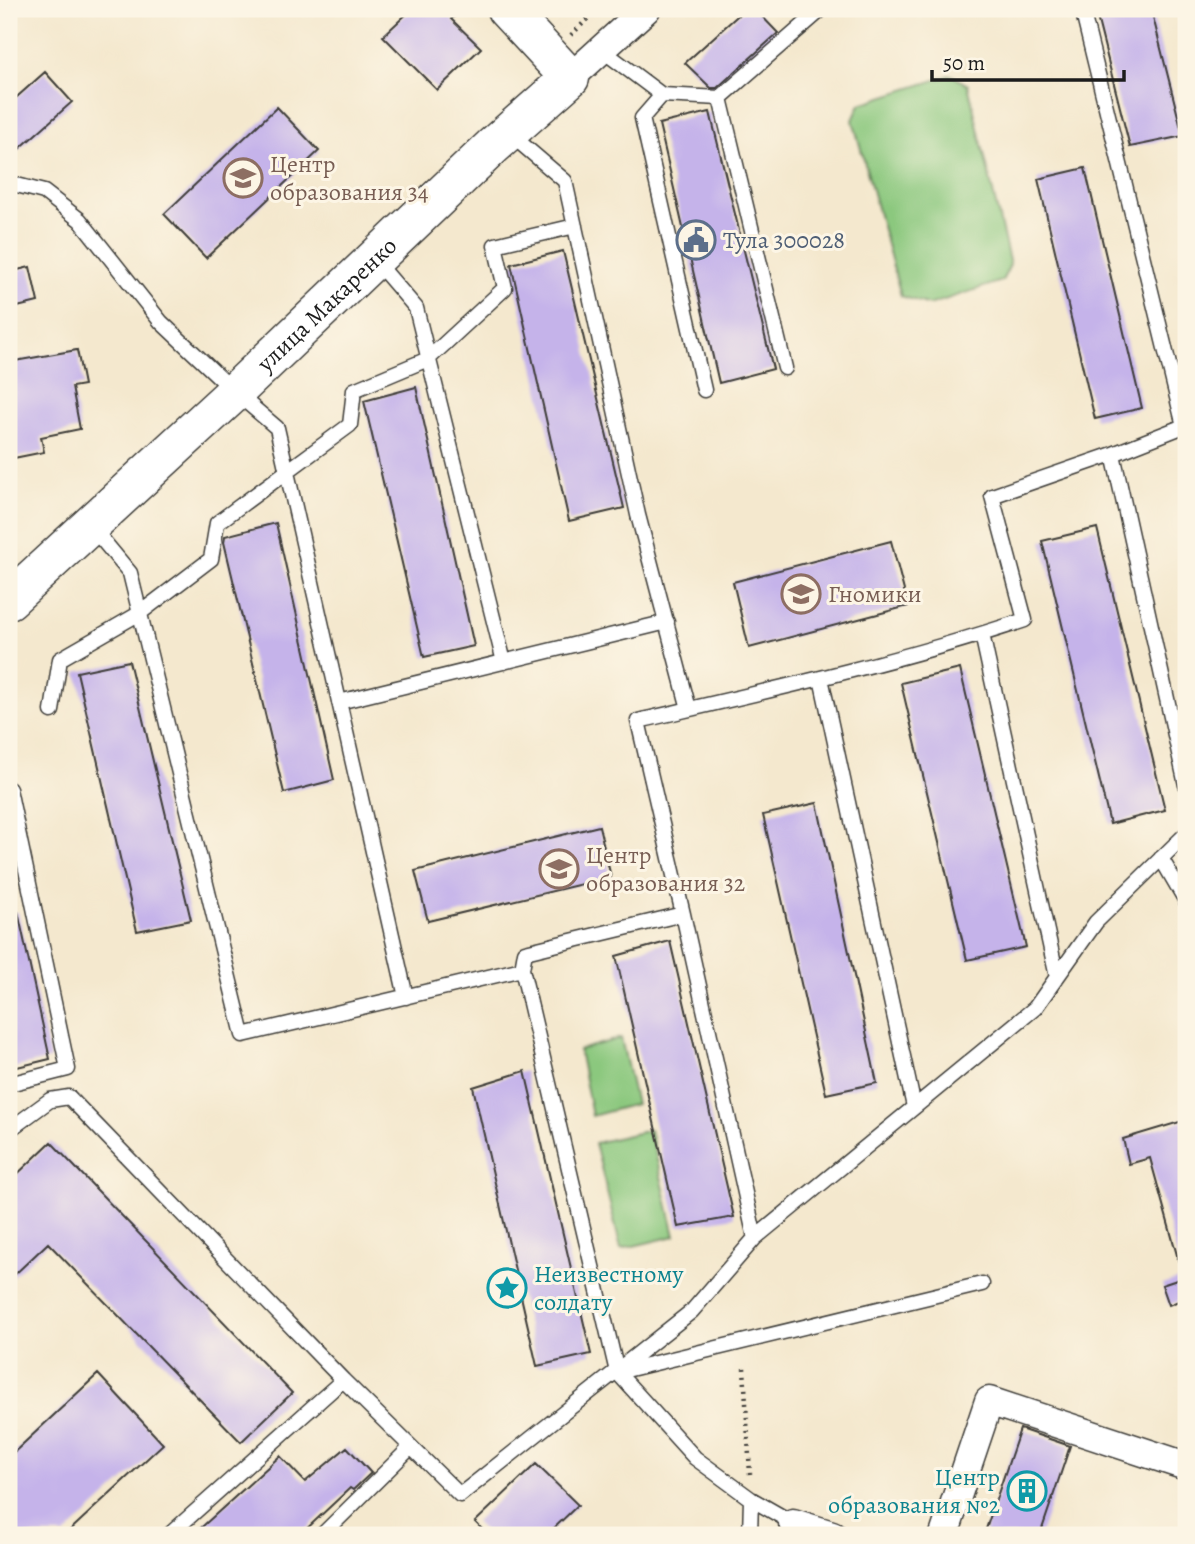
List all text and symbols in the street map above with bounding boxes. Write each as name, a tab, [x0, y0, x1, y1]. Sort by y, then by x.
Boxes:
scale bar	[932, 38, 1125, 82]
text: 50 m	[943, 49, 985, 77]
place label: Центр образования 34	[270, 148, 429, 208]
school or university icon: Центр образования 34	[222, 157, 264, 199]
public building icon: Тула 300028	[675, 219, 717, 261]
place label: Тула 300028	[723, 224, 845, 256]
street label: улица Макаренко	[249, 230, 404, 380]
school or university icon: Гномики	[780, 573, 822, 615]
place label: Гномики	[828, 578, 922, 610]
place label: Центр образования 32	[586, 839, 745, 899]
school or university icon: Центр образования 32	[538, 848, 580, 890]
place label: Неизвестному солдату	[534, 1258, 684, 1318]
place icon: Неизвестному солдату	[486, 1267, 528, 1309]
place label: Центр образования №2	[828, 1461, 1000, 1521]
building icon: Центр образования №2	[1006, 1470, 1048, 1512]

